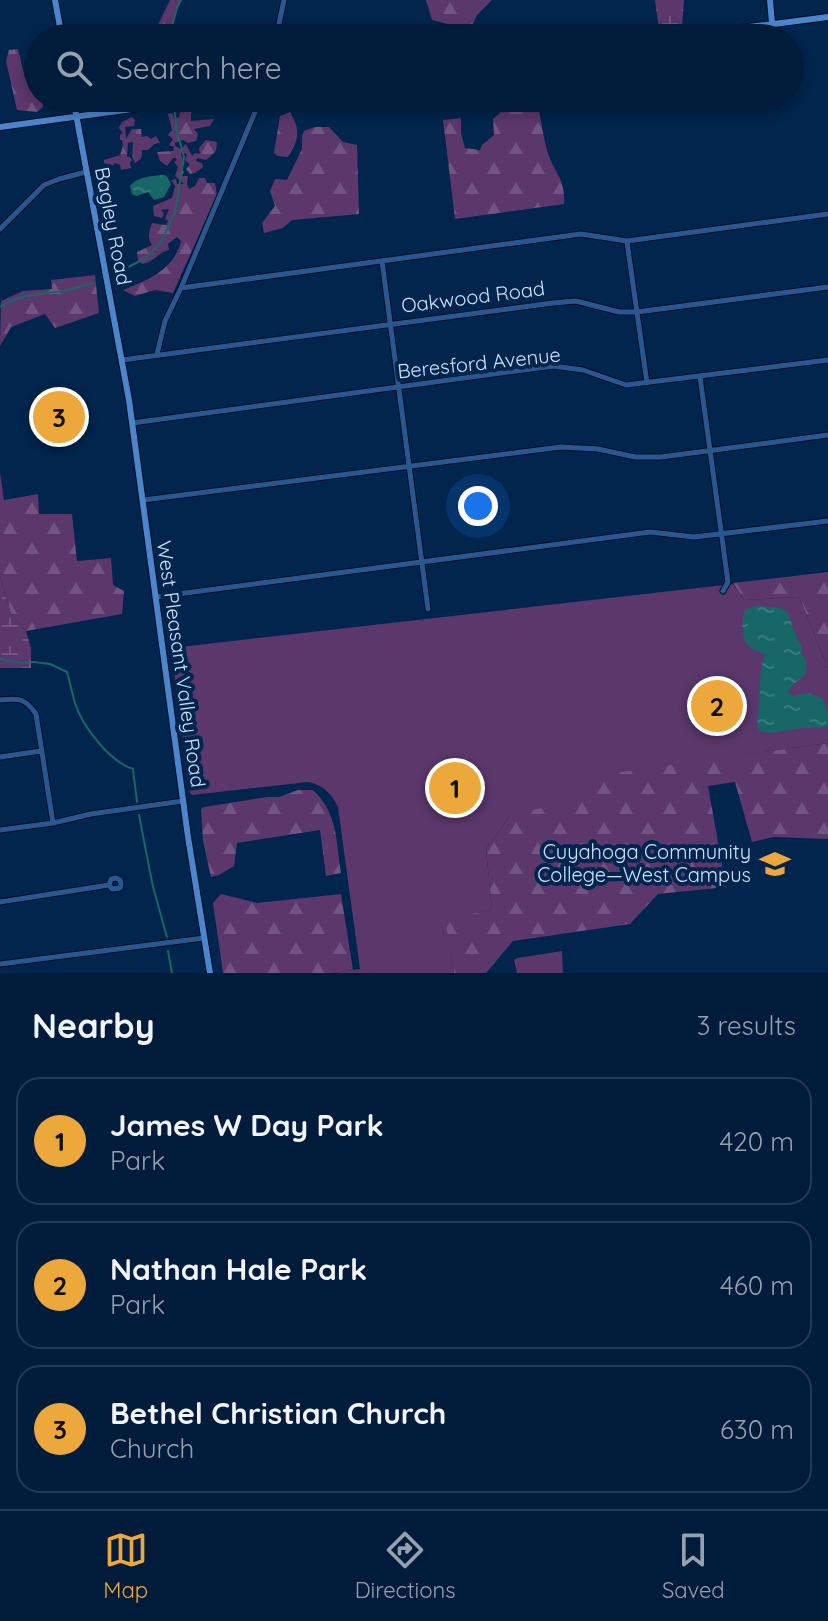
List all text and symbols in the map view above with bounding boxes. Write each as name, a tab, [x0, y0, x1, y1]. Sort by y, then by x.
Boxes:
search box	[24, 24, 804, 112]
icon: search	[52, 46, 96, 90]
text: Search here	[116, 49, 282, 87]
street label: Bagley Road	[90, 165, 137, 287]
street label: Oakwood Road	[400, 275, 546, 318]
street label: Beresford Avenue	[396, 341, 562, 384]
pin: 3	[33, 387, 85, 447]
your location	[458, 486, 498, 526]
street label: West Pleasant Valley Road	[152, 539, 211, 789]
pin: 2	[691, 676, 743, 736]
pin: 1	[429, 758, 481, 818]
place label: Cuyahoga Community College—West Campus	[537, 839, 751, 887]
school or university icon: Cuyahoga Community College—West Campus	[758, 847, 792, 881]
text: Nearby	[32, 1004, 155, 1047]
text: 3 results	[697, 1009, 796, 1042]
text: James W Day Park	[110, 1106, 383, 1144]
text: 1	[55, 1125, 65, 1158]
text: 420 m	[720, 1125, 794, 1158]
text: Park	[110, 1144, 165, 1177]
text: Nathan Hale Park	[110, 1250, 367, 1288]
text: 2	[53, 1269, 67, 1302]
text: 460 m	[720, 1269, 794, 1302]
text: Park	[110, 1288, 165, 1321]
text: Bethel Christian Church	[110, 1394, 446, 1432]
text: 3	[53, 1413, 67, 1446]
text: 630 m	[720, 1413, 794, 1446]
text: Church	[110, 1432, 194, 1465]
tab: Map	[103, 1528, 148, 1604]
tab: Directions	[355, 1528, 455, 1604]
tab: Saved	[662, 1528, 725, 1604]

